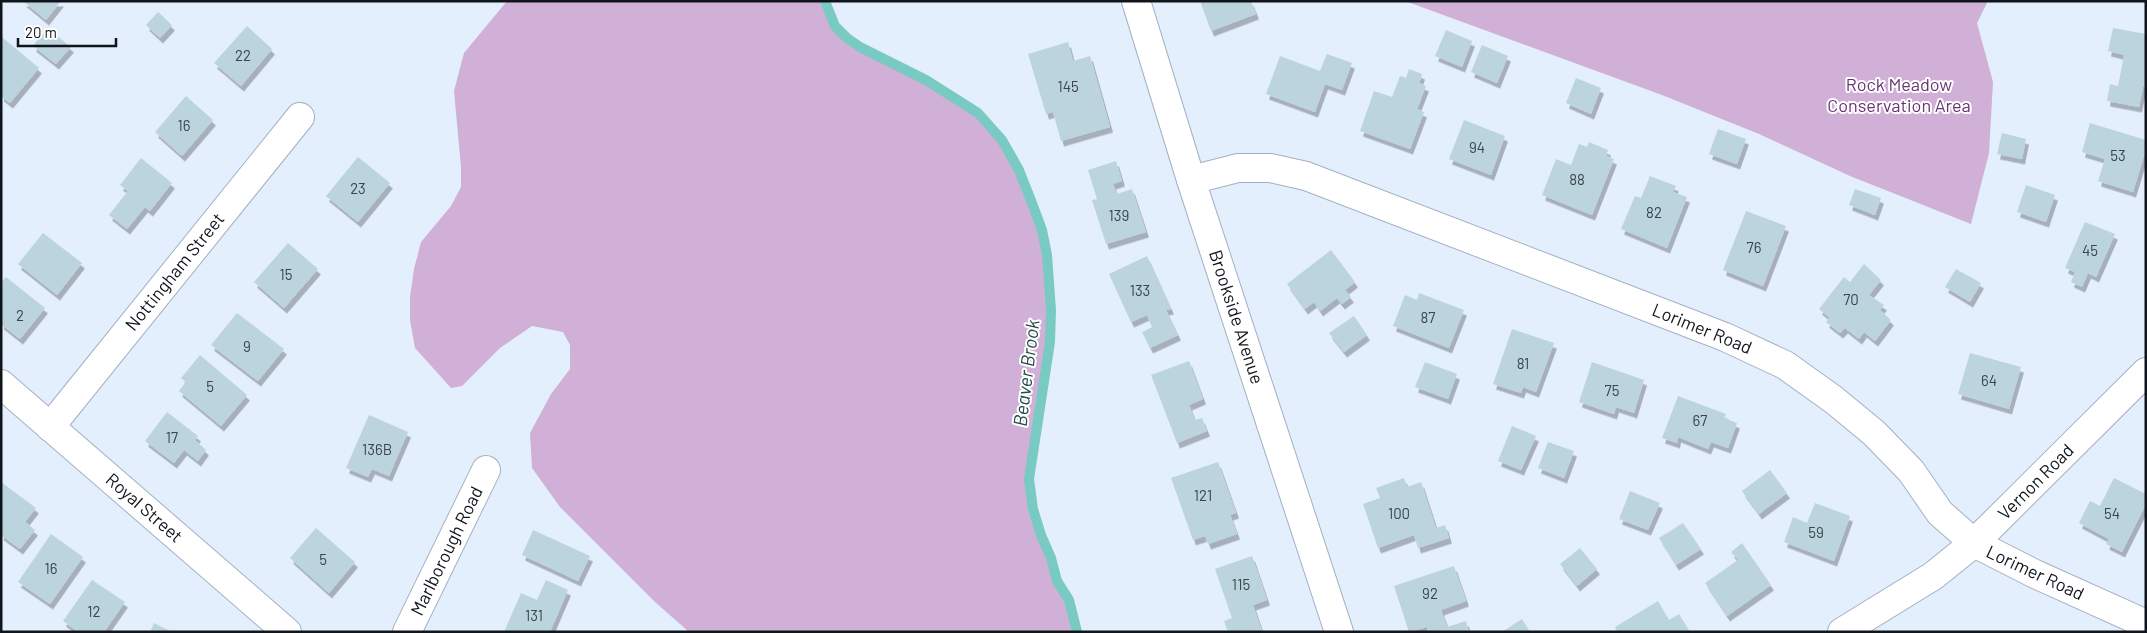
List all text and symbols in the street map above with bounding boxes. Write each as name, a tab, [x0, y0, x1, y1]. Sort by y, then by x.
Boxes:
scale bar	[18, 15, 115, 47]
text: 20 m	[25, 23, 57, 41]
house number: 22	[235, 46, 251, 64]
park label: Rock Meadow Conservation Area	[1827, 73, 1971, 116]
house number: 145	[1057, 77, 1079, 95]
house number: 16	[178, 116, 190, 134]
house number: 94	[1469, 138, 1485, 156]
house number: 53	[2110, 146, 2126, 164]
house number: 88	[1569, 170, 1585, 188]
house number: 23	[350, 179, 366, 197]
house number: 82	[1646, 203, 1662, 221]
house number: 139	[1109, 206, 1129, 224]
street label: Nottingham Street	[120, 208, 229, 335]
house number: 76	[1747, 238, 1761, 256]
house number: 45	[2082, 241, 2098, 259]
street label: Brookside Avenue	[1205, 247, 1269, 387]
house number: 15	[280, 265, 292, 283]
house number: 133	[1130, 281, 1150, 299]
house number: 70	[1843, 290, 1859, 308]
street label: Lorimer Road	[1649, 298, 1755, 358]
house number: 2	[16, 306, 24, 324]
house number: 87	[1421, 308, 1435, 326]
water label: Beaver Brook	[1008, 317, 1044, 428]
house number: 9	[243, 337, 251, 355]
house number: 81	[1517, 354, 1529, 372]
house number: 64	[1981, 371, 1997, 389]
house number: 5	[206, 377, 214, 395]
house number: 75	[1605, 381, 1619, 399]
house number: 67	[1693, 411, 1707, 429]
house number: 17	[166, 428, 178, 446]
street label: Vernon Road	[1993, 439, 2078, 524]
house number: 136B	[362, 440, 392, 458]
street label: Royal Street	[102, 468, 188, 547]
street label: Marlborough Road	[405, 482, 487, 619]
house number: 121	[1194, 486, 1212, 504]
house number: 100	[1388, 504, 1410, 522]
house number: 54	[2104, 504, 2120, 522]
house number: 59	[1808, 523, 1824, 541]
street label: Lorimer Road	[1983, 540, 2088, 604]
house number: 5	[319, 550, 327, 568]
house number: 16	[45, 559, 57, 577]
house number: 115	[1232, 575, 1250, 593]
house number: 92	[1422, 584, 1438, 602]
house number: 12	[87, 602, 101, 620]
house number: 131	[525, 606, 543, 624]

